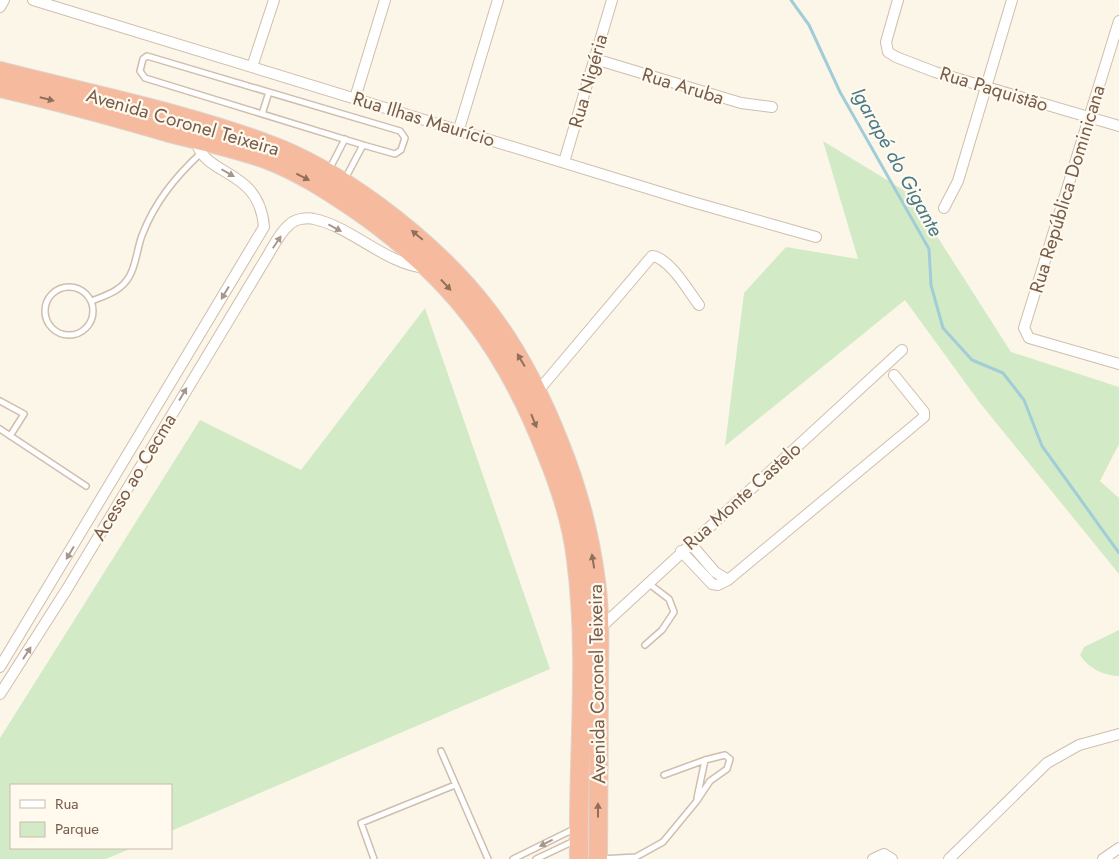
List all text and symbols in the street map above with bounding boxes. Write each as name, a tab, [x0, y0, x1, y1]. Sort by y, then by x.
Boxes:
street label: Rua Nigéria	[562, 31, 614, 131]
street label: Rua Paquistão	[936, 60, 1052, 118]
street label: Rua Aruba	[639, 61, 727, 111]
street label: Avenida Coronel Teixeira	[83, 82, 283, 162]
water label: Igarapé do Gigante	[844, 82, 950, 242]
street label: Rua República Dominicana	[1023, 82, 1111, 296]
street label: Rua Ilhas Maurício	[350, 85, 498, 153]
one-way arrow	[40, 95, 55, 103]
one-way arrow	[222, 168, 235, 177]
one-way arrow	[296, 173, 310, 181]
one-way arrow	[328, 224, 342, 232]
one-way arrow	[411, 230, 424, 241]
one-way arrow	[272, 235, 282, 248]
one-way arrow	[440, 279, 452, 291]
one-way arrow	[221, 287, 230, 300]
one-way arrow	[516, 353, 525, 366]
one-way arrow	[179, 388, 188, 401]
street label: Acesso ao Cecma	[85, 408, 183, 546]
one-way arrow	[530, 414, 538, 428]
street label: Rua Monte Castelo	[677, 436, 807, 556]
one-way arrow	[66, 546, 75, 559]
one-way arrow	[589, 552, 597, 568]
street label: Avenida Coronel Teixeira	[582, 584, 612, 784]
one-way arrow	[22, 647, 31, 660]
legend	[10, 784, 172, 849]
text: Rua	[55, 793, 79, 815]
one-way arrow	[594, 802, 602, 818]
text: Parque	[55, 818, 99, 840]
one-way arrow	[539, 839, 553, 847]

